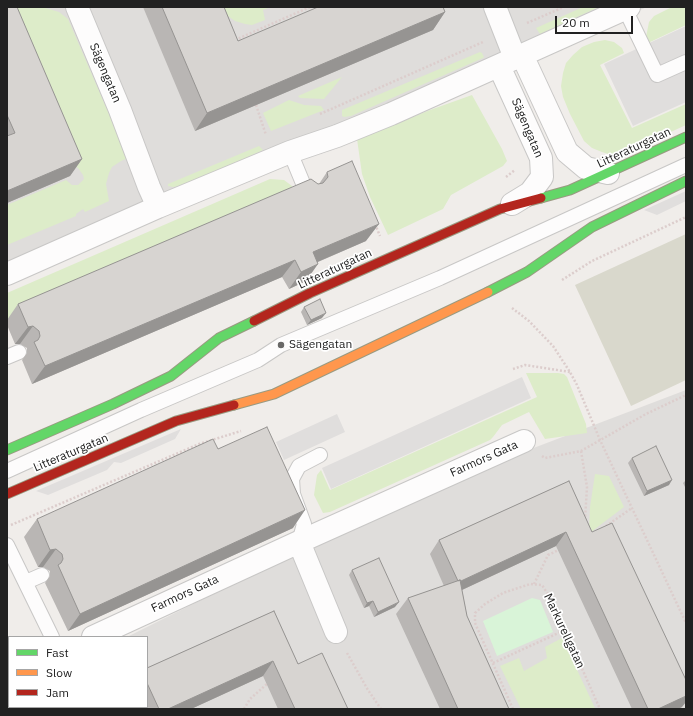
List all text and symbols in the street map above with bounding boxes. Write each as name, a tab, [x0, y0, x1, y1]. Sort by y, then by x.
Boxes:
scale bar	[557, 8, 635, 34]
text: 20 m	[562, 15, 590, 30]
street label: Sägengatan	[86, 41, 124, 105]
street label: Sägengatan	[508, 96, 546, 160]
street label: Litteraturgatan	[595, 125, 673, 171]
street label: Litteraturgatan	[296, 246, 374, 292]
place label: Sägengatan	[289, 338, 352, 352]
marker: Sägengatan	[276, 340, 286, 350]
street label: Litteraturgatan	[31, 431, 111, 475]
street label: Farmors Gata	[448, 438, 520, 480]
street label: Farmors Gata	[149, 572, 221, 616]
street label: Markurellgatan	[540, 591, 588, 671]
legend	[8, 636, 148, 708]
text: Fast	[46, 645, 69, 660]
text: Slow	[46, 665, 72, 680]
text: Jam	[46, 685, 69, 700]

